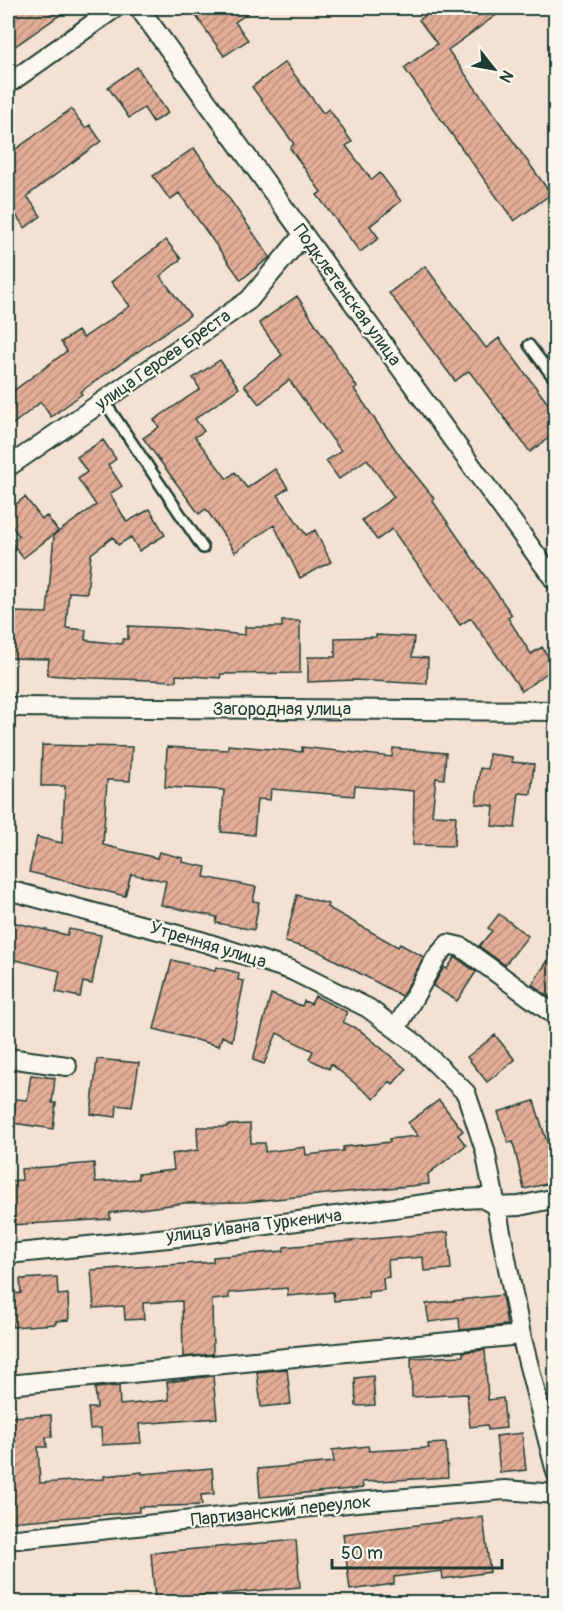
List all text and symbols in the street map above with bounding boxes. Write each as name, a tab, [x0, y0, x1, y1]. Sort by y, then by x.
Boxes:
north arrow	[464, 39, 524, 99]
text: N	[495, 66, 517, 86]
street label: Подклетенская улица	[288, 220, 406, 370]
street label: улица Героев Бреста	[90, 305, 235, 416]
street label: Загородная улица	[213, 698, 351, 721]
street label: Утренняя улица	[147, 916, 269, 974]
street label: улица Ивана Туркенича	[164, 1204, 343, 1248]
street label: Партизанский переулок	[190, 1490, 372, 1532]
scale bar	[332, 1532, 502, 1570]
text: 50 m	[341, 1542, 383, 1565]

